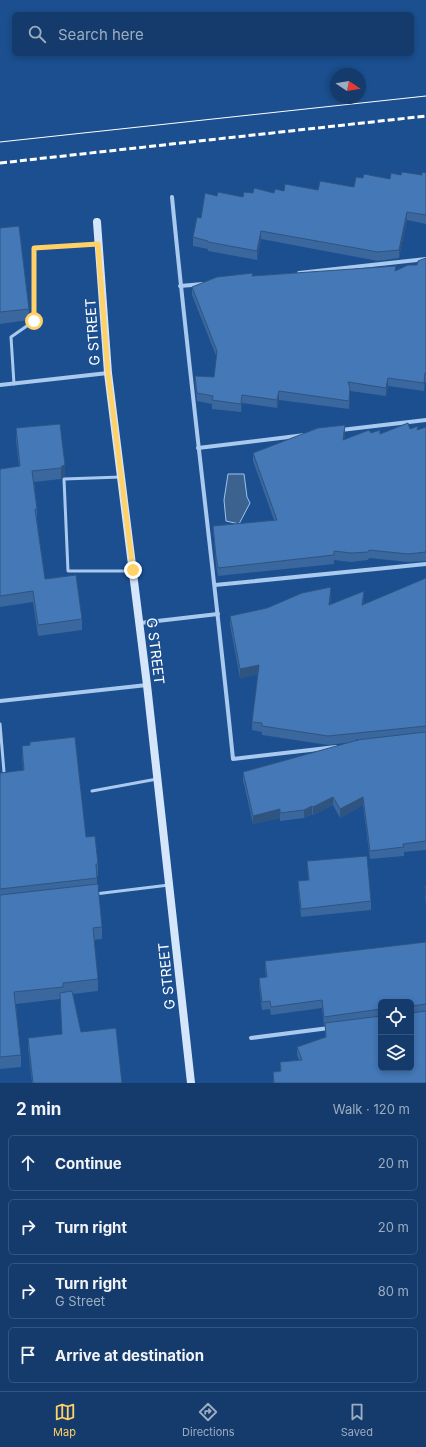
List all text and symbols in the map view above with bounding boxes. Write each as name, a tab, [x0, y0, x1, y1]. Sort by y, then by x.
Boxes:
search box	[12, 12, 414, 56]
icon: search	[26, 23, 48, 45]
text: Search here	[58, 25, 144, 44]
north arrow	[330, 68, 366, 104]
street label: G STREET	[81, 298, 103, 366]
route start	[25, 312, 43, 330]
route end	[124, 561, 142, 579]
street label: G STREET	[143, 617, 169, 685]
street label: G STREET	[154, 942, 178, 1010]
map controls	[378, 999, 414, 1071]
button: locate	[378, 999, 414, 1035]
button: layers	[378, 1035, 414, 1071]
text: 2 min	[16, 1099, 61, 1119]
text: Walk · 120 m	[333, 1101, 410, 1117]
icon: ahead	[17, 1152, 39, 1174]
text: Continue	[55, 1154, 122, 1173]
text: 20 m	[378, 1155, 409, 1171]
icon: right	[17, 1216, 39, 1238]
text: Turn right	[55, 1218, 127, 1237]
text: 20 m	[378, 1219, 409, 1235]
text: Turn right	[55, 1274, 127, 1293]
icon: right	[17, 1280, 39, 1302]
text: 80 m	[378, 1283, 409, 1299]
text: G Street	[55, 1293, 105, 1309]
icon: arrive	[17, 1344, 39, 1366]
text: Arrive at destination	[55, 1346, 204, 1365]
tab: Map	[53, 1401, 76, 1439]
tab: Directions	[182, 1401, 235, 1439]
tab: Saved	[341, 1401, 373, 1439]

